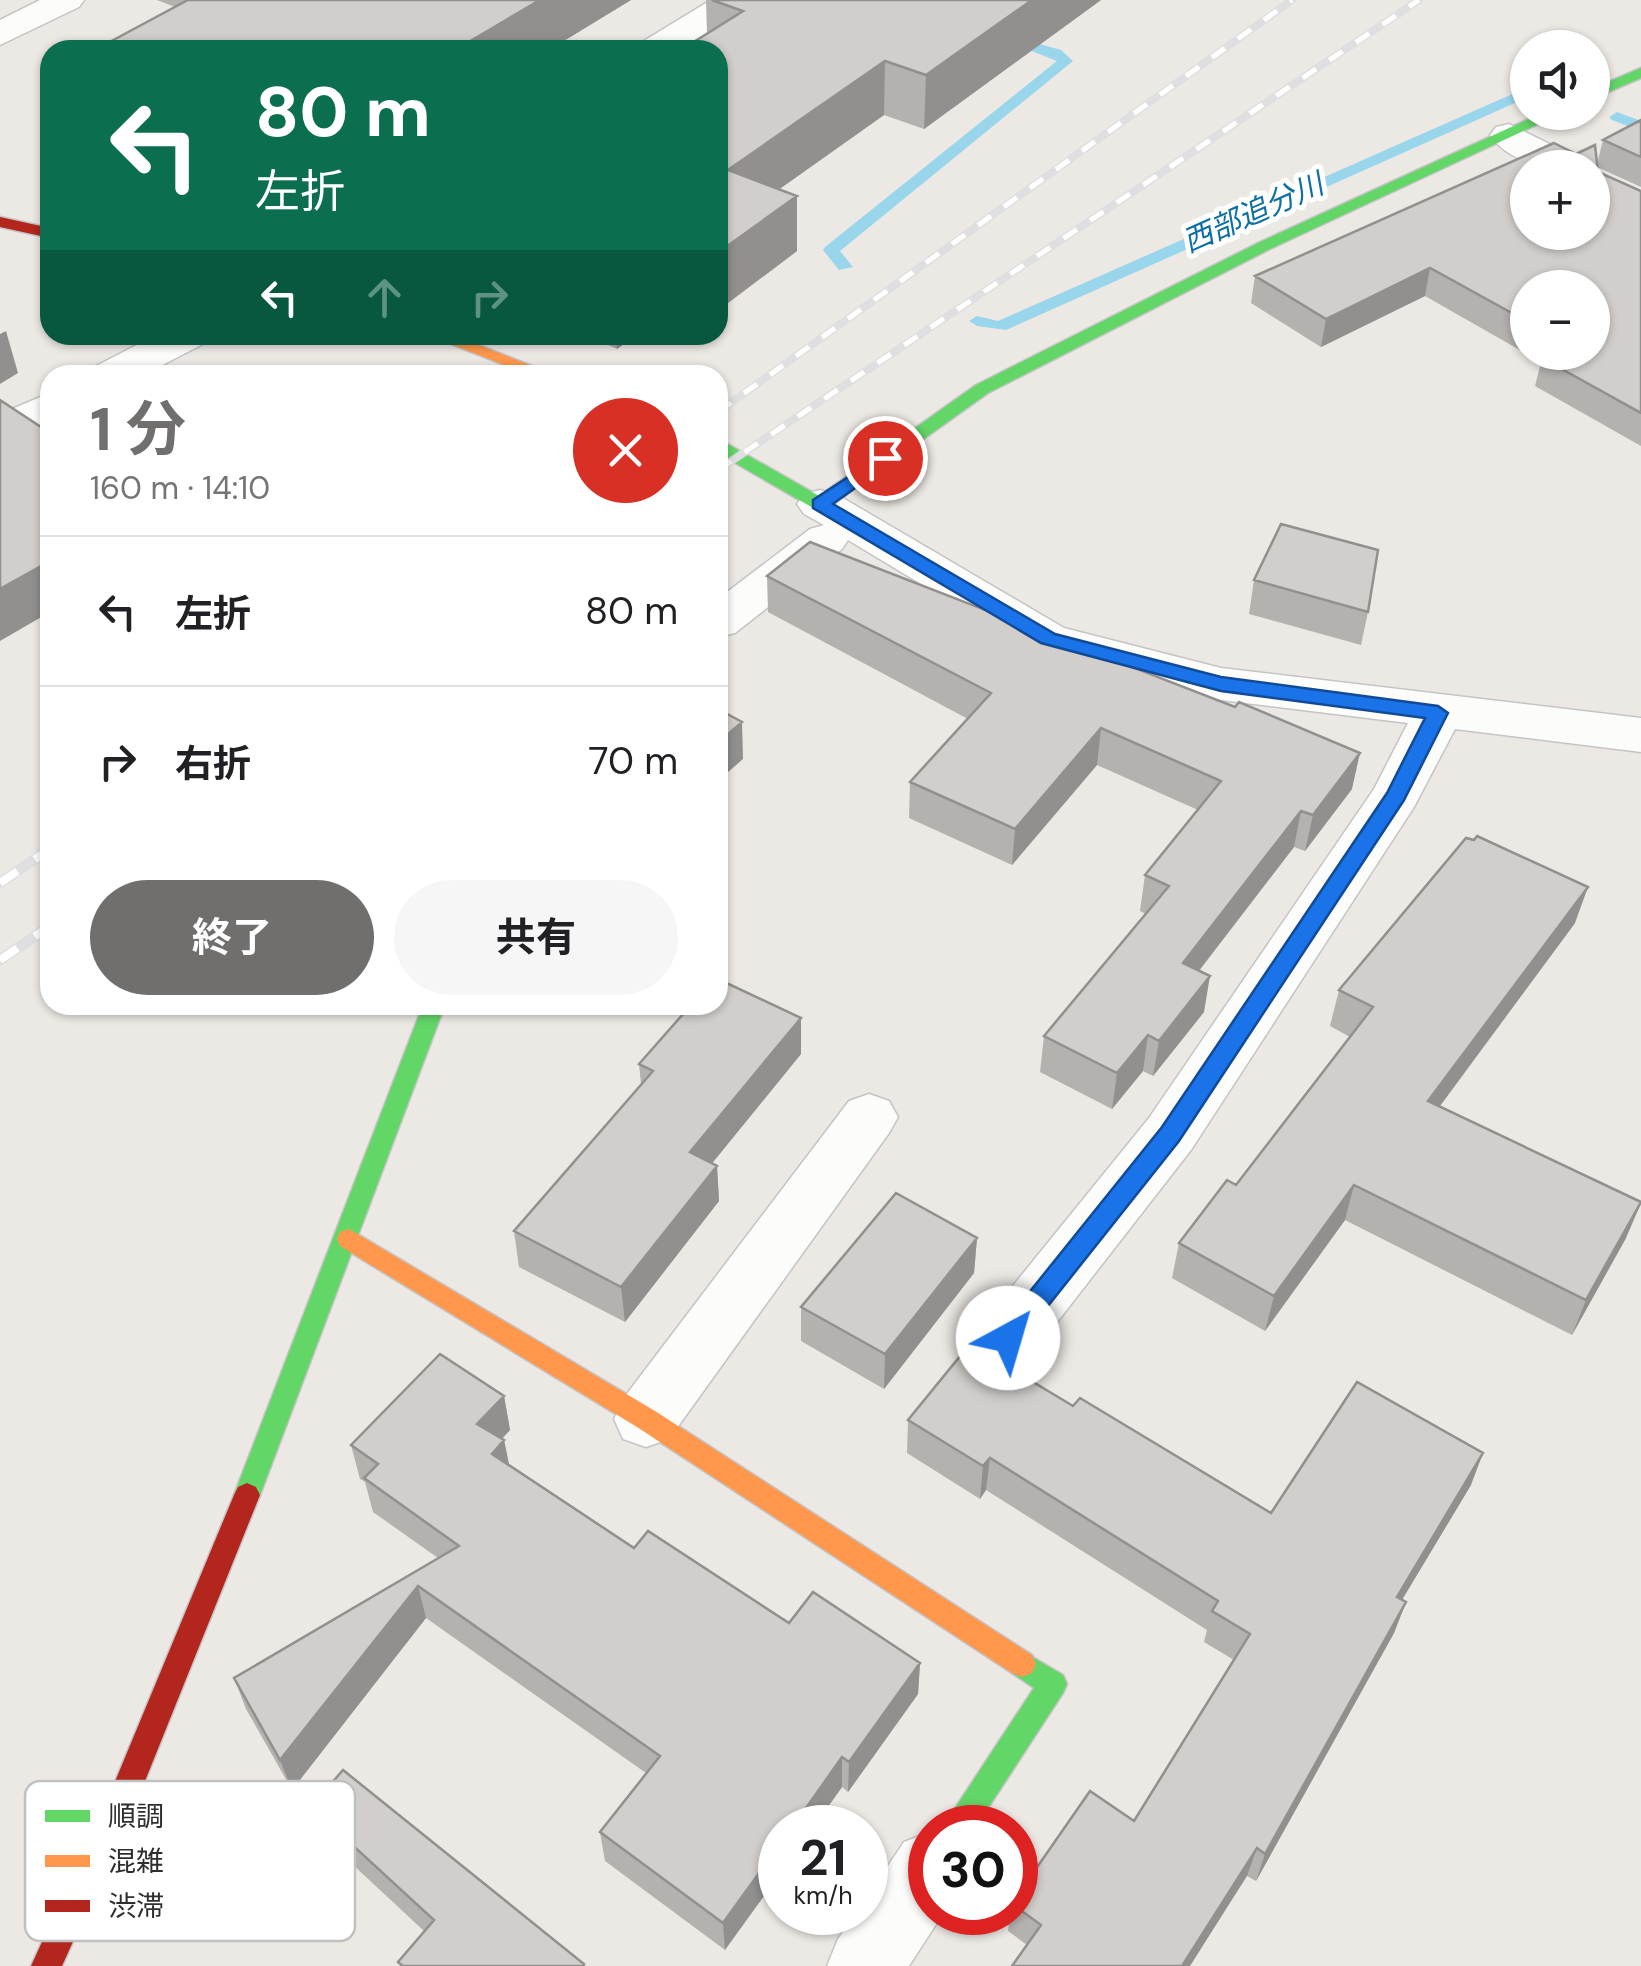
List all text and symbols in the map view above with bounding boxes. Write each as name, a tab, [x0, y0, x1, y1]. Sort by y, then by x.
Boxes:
map controls	[1510, 30, 1610, 370]
button: sound	[1510, 30, 1610, 130]
text: 80 m	[255, 67, 431, 158]
icon: left	[90, 80, 220, 210]
button: +	[1510, 150, 1610, 250]
text: 左折	[255, 162, 345, 221]
water label: 西部追分川	[1176, 163, 1332, 261]
icon: left	[252, 270, 307, 325]
icon: ahead	[357, 270, 412, 325]
icon: right	[462, 270, 517, 325]
button: −	[1510, 270, 1610, 370]
text: 1 分	[90, 390, 186, 469]
button: close	[573, 398, 678, 503]
pin	[843, 416, 928, 501]
icon: arrive	[858, 431, 913, 486]
text: 160 m · 14:10	[90, 467, 270, 509]
icon: left	[90, 584, 145, 639]
text: 80 m	[585, 586, 678, 636]
text: 左折	[175, 589, 251, 639]
icon: right	[90, 734, 145, 789]
text: 70 m	[588, 736, 678, 786]
text: 右折	[175, 739, 251, 789]
button: 終了	[90, 880, 374, 995]
button: 共有	[394, 880, 678, 995]
position arrow	[956, 1286, 1060, 1390]
legend	[25, 1781, 355, 1941]
text: 順調	[108, 1798, 164, 1835]
speed limit sign: 30	[908, 1805, 1038, 1935]
text: 21	[799, 1825, 847, 1891]
text: 混雑	[108, 1843, 164, 1880]
text: km/h	[793, 1879, 853, 1912]
text: 渋滞	[108, 1888, 164, 1925]

